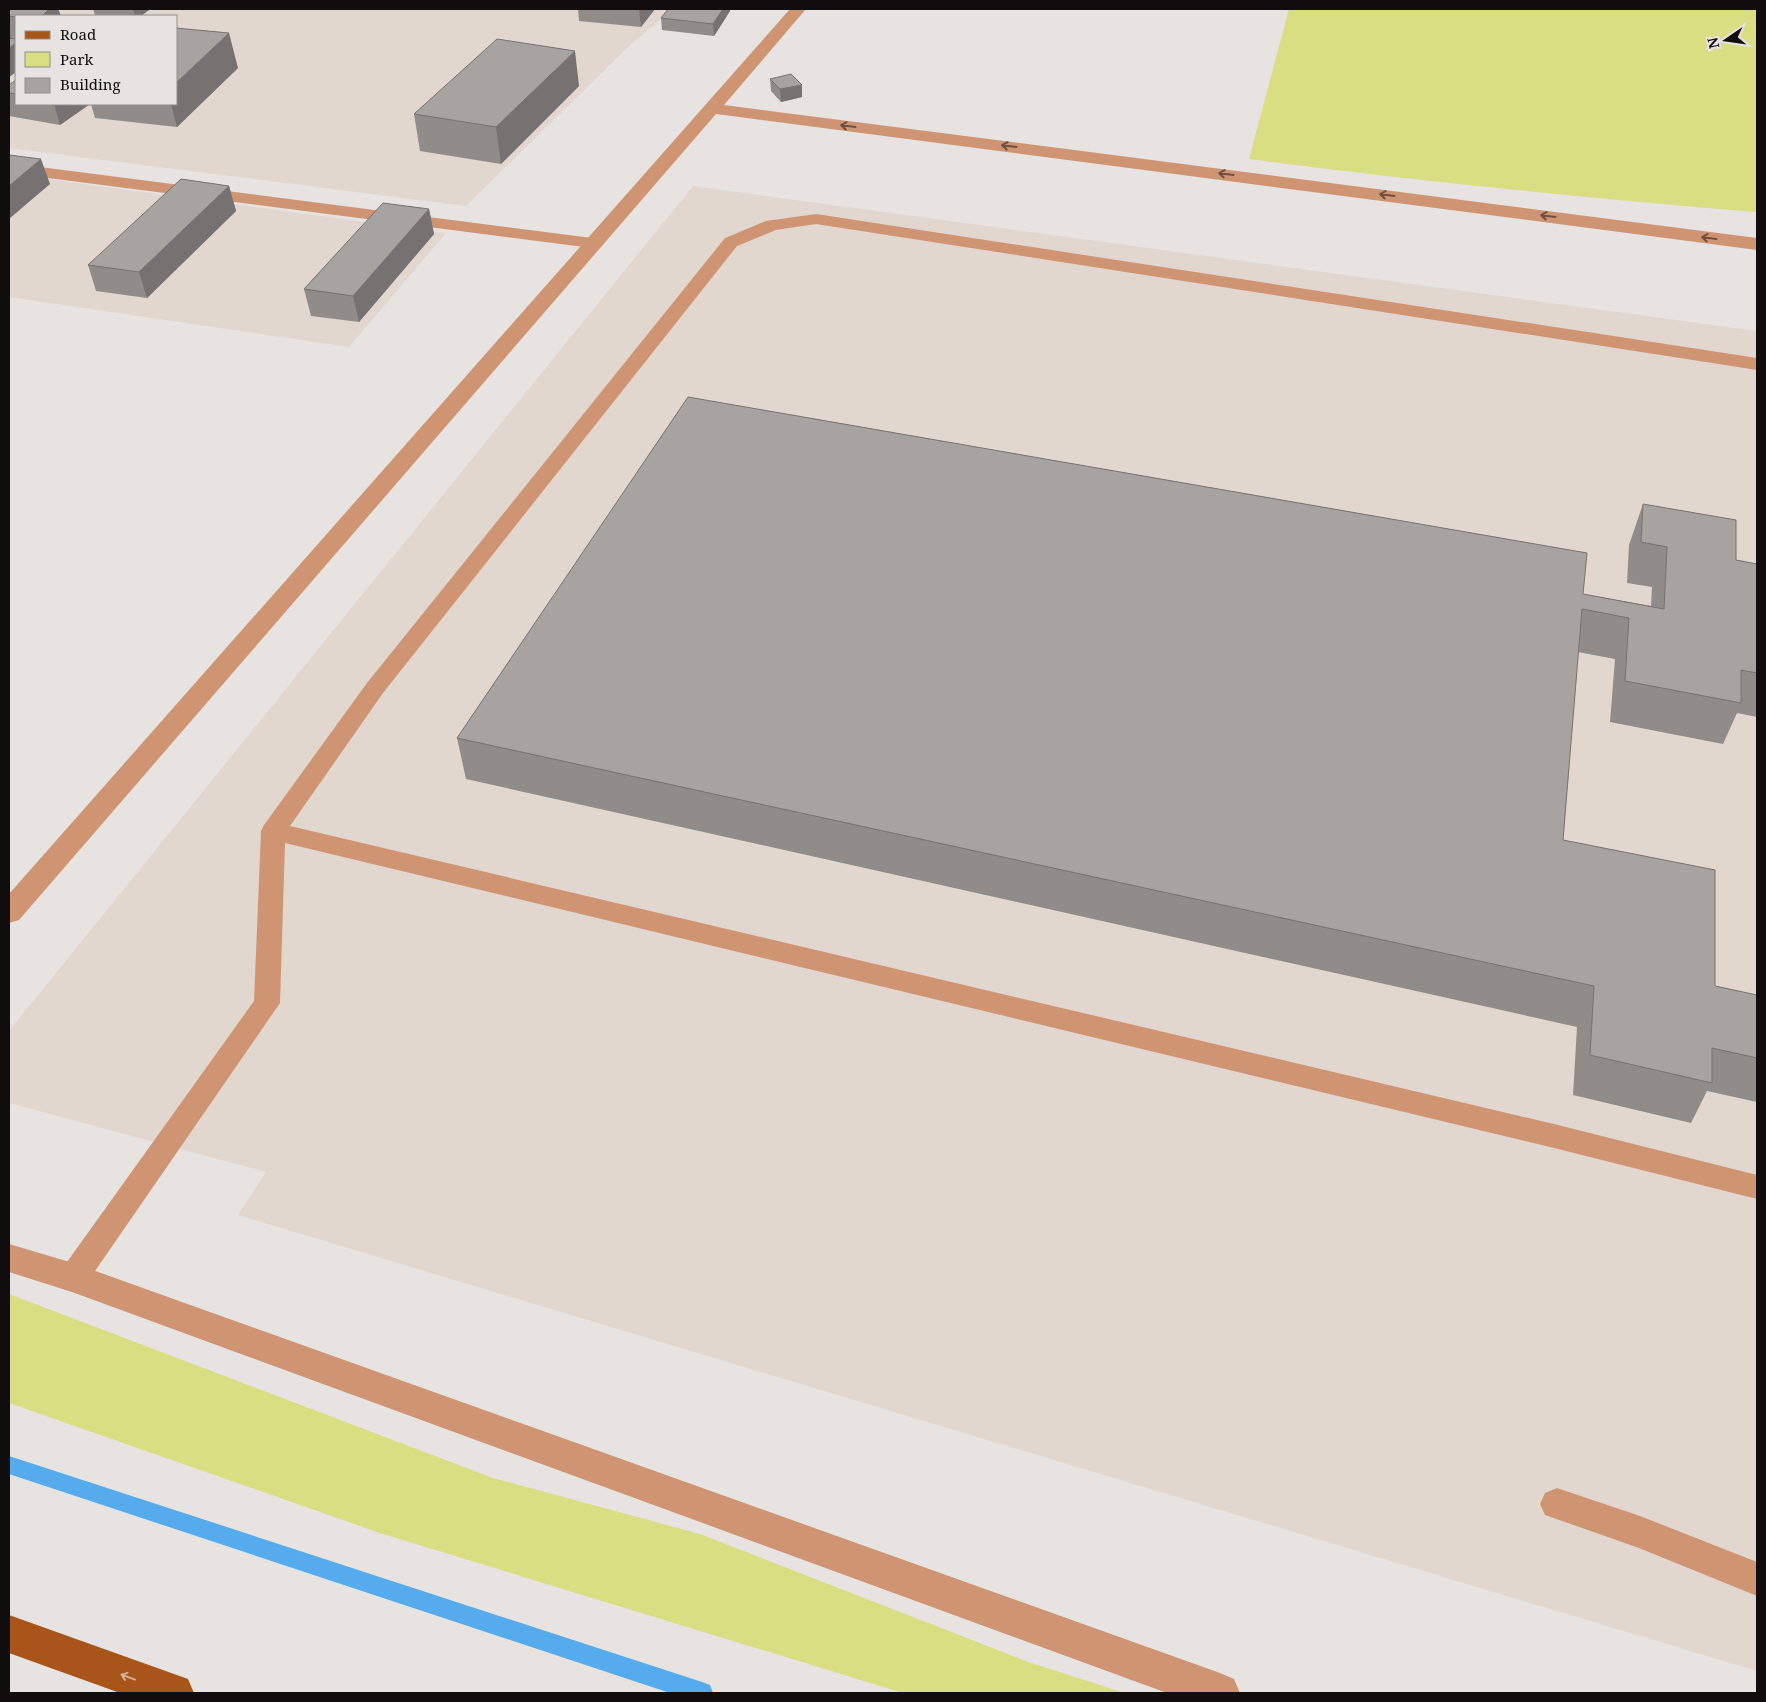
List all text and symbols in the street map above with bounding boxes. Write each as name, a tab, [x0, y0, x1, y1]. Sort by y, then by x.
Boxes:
legend	[15, 15, 178, 105]
north arrow	[1701, 15, 1751, 65]
text: Road	[60, 24, 96, 44]
text: N	[1702, 36, 1723, 51]
text: Park	[60, 49, 94, 69]
text: Building	[60, 74, 121, 94]
one-way arrow	[840, 121, 856, 131]
one-way arrow	[1001, 141, 1017, 151]
one-way arrow	[1218, 169, 1234, 179]
one-way arrow	[1379, 190, 1395, 200]
one-way arrow	[1540, 211, 1556, 221]
one-way arrow	[1701, 232, 1717, 242]
one-way arrow	[121, 1672, 137, 1681]

